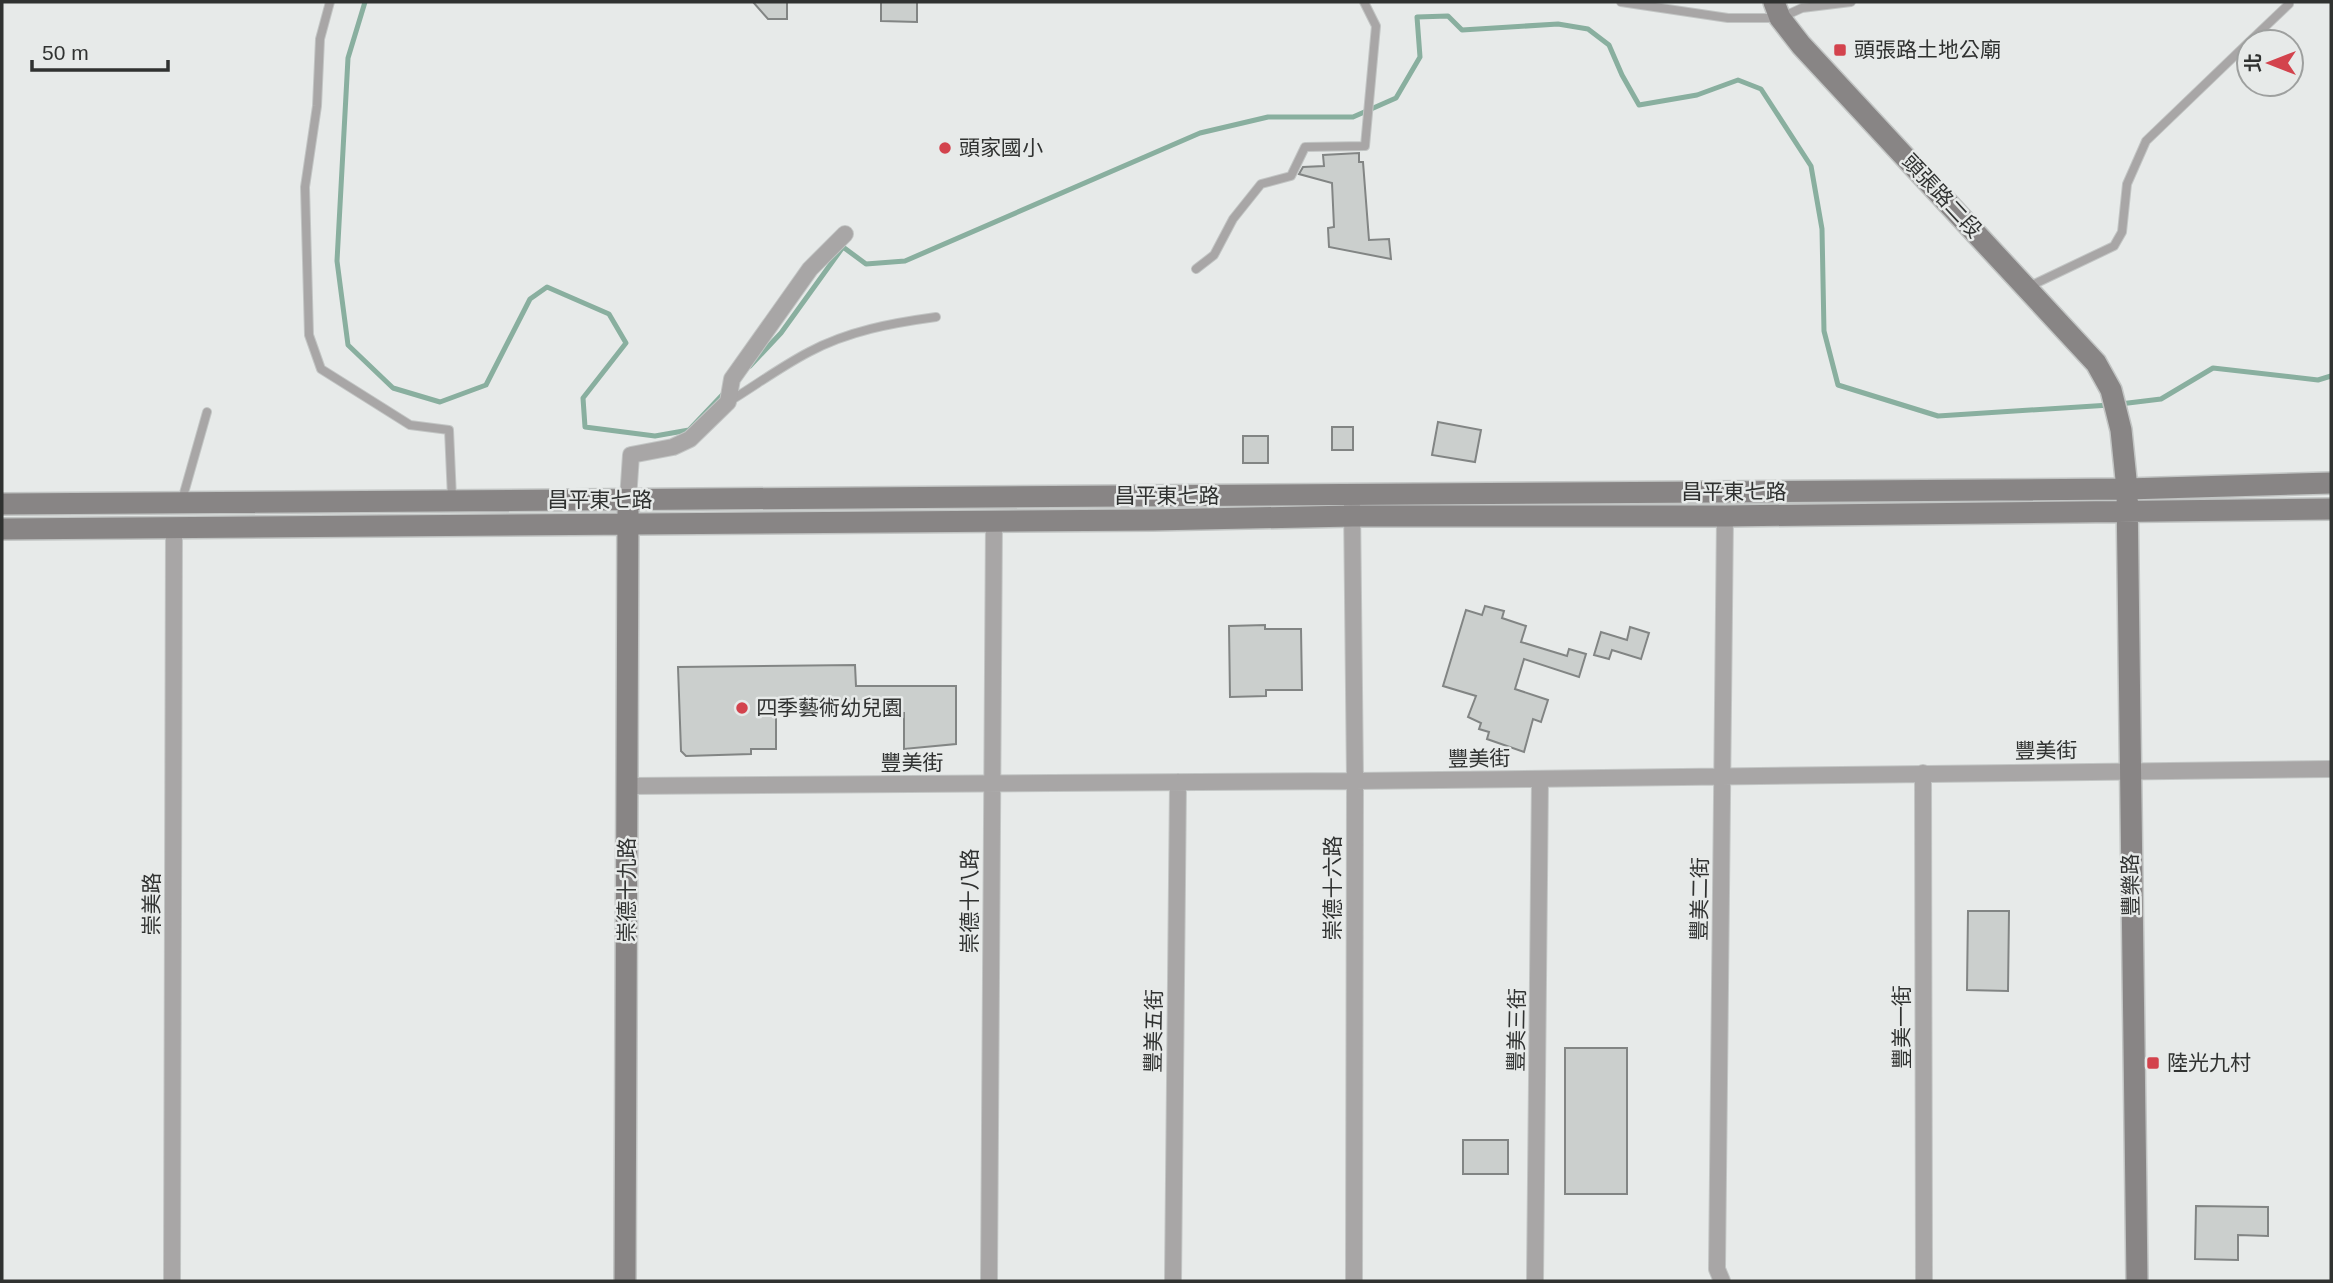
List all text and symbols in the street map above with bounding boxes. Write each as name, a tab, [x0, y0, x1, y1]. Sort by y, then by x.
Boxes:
scale bar	[32, 28, 168, 72]
north arrow	[2235, 28, 2305, 98]
place label: 頭張路土地公廟	[1854, 38, 2001, 61]
text: 50 m	[42, 41, 89, 64]
marker: 頭張路土地公廟	[1832, 42, 1848, 58]
text: 北	[2243, 53, 2264, 73]
place label: 頭家國小	[959, 136, 1043, 159]
marker: 頭家國小	[937, 140, 953, 156]
street label: 頭張路二段	[1898, 149, 1987, 242]
street label: 昌平東七路	[1682, 480, 1787, 503]
street label: 昌平東七路	[1115, 484, 1220, 507]
street label: 昌平東七路	[548, 488, 653, 511]
place label: 四季藝術幼兒園	[756, 696, 903, 719]
marker: 四季藝術幼兒園	[734, 700, 750, 716]
street label: 豐美街	[2014, 738, 2078, 763]
street label: 豐美街	[1447, 746, 1511, 771]
street label: 豐美街	[881, 751, 944, 774]
street label: 崇德十六路	[1321, 836, 1344, 941]
street label: 崇德十九路	[615, 838, 638, 943]
street label: 崇德十八路	[958, 849, 981, 954]
street label: 豐樂路	[2118, 853, 2143, 917]
street label: 豐美二街	[1687, 857, 1712, 941]
street label: 崇美路	[140, 873, 163, 936]
street label: 豐美一街	[1890, 985, 1913, 1069]
street label: 豐美三街	[1504, 988, 1529, 1072]
street label: 豐美五街	[1141, 989, 1166, 1073]
place label: 陸光九村	[2167, 1051, 2251, 1074]
marker: 陸光九村	[2145, 1055, 2161, 1071]

